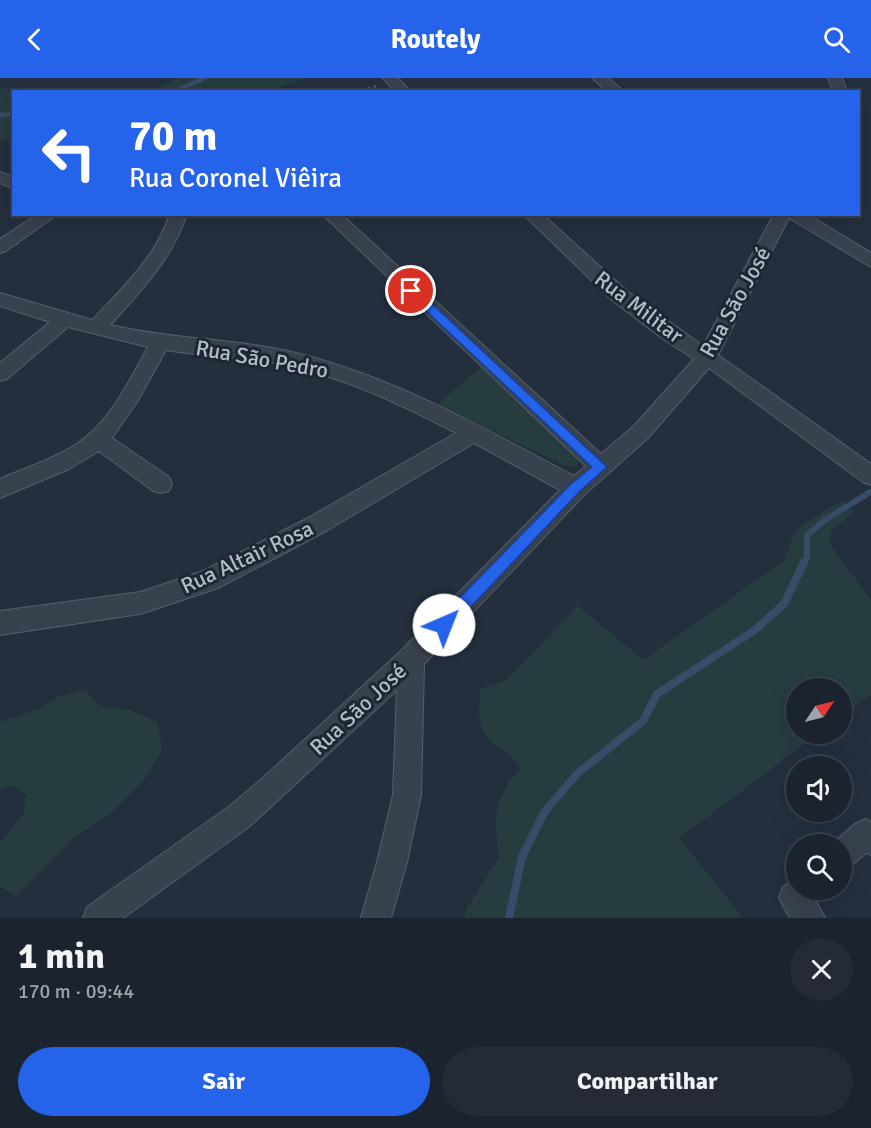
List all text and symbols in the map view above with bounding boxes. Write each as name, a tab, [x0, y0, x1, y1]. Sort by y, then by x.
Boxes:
icon: back	[18, 23, 51, 56]
text: Routely	[391, 23, 480, 56]
icon: search	[820, 23, 853, 56]
text: 70 m	[129, 111, 218, 162]
icon: left	[30, 114, 108, 192]
text: Rua Coronel Viêira	[129, 162, 342, 195]
street label: Rua São José	[694, 242, 776, 362]
pin	[385, 265, 436, 316]
street label: Rua Militar	[589, 265, 689, 349]
icon: arrive	[394, 274, 427, 307]
street label: Rua São Pedro	[194, 334, 330, 384]
street label: Rua Altair Rosa	[176, 515, 318, 599]
position arrow	[412, 593, 476, 657]
street label: Rua São José	[304, 657, 412, 761]
north arrow	[786, 678, 852, 744]
map controls	[786, 678, 852, 900]
button: sound	[786, 756, 852, 822]
button: search	[786, 834, 852, 900]
text: 1 min	[18, 934, 105, 979]
button: close	[790, 938, 853, 1001]
text: 170 m · 09:44	[18, 979, 134, 1004]
button: Sair	[18, 1047, 430, 1116]
button: Compartilhar	[442, 1047, 853, 1116]

